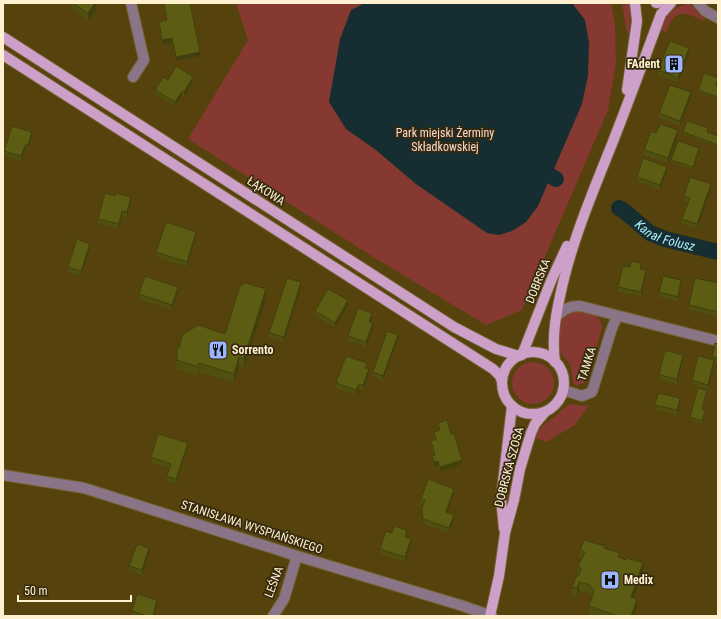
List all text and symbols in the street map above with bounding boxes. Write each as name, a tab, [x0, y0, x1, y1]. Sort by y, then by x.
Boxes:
building icon: FAdent	[663, 53, 685, 75]
place label: FAdent	[627, 57, 660, 71]
park label: Park miejski Żerminy Składkowskiej	[396, 125, 494, 154]
street label: ŁĄKOWA	[245, 174, 287, 208]
water label: Kanał Folusz	[632, 216, 697, 254]
street label: DOBRSKA	[523, 257, 553, 305]
restaurant icon: Sorrento	[207, 339, 229, 361]
place label: Sorrento	[232, 343, 273, 357]
street label: TAMKA	[575, 345, 599, 383]
street label: DOBRSKA SZOSA	[492, 425, 526, 508]
street label: STANISŁAWA WYSPIAŃSKIEGO	[179, 497, 325, 557]
street label: LEŚNA	[261, 564, 286, 600]
hospital icon: Medix	[599, 569, 621, 591]
place label: Medix	[624, 573, 654, 587]
scale bar	[18, 577, 131, 603]
text: 50 m	[24, 584, 48, 598]

